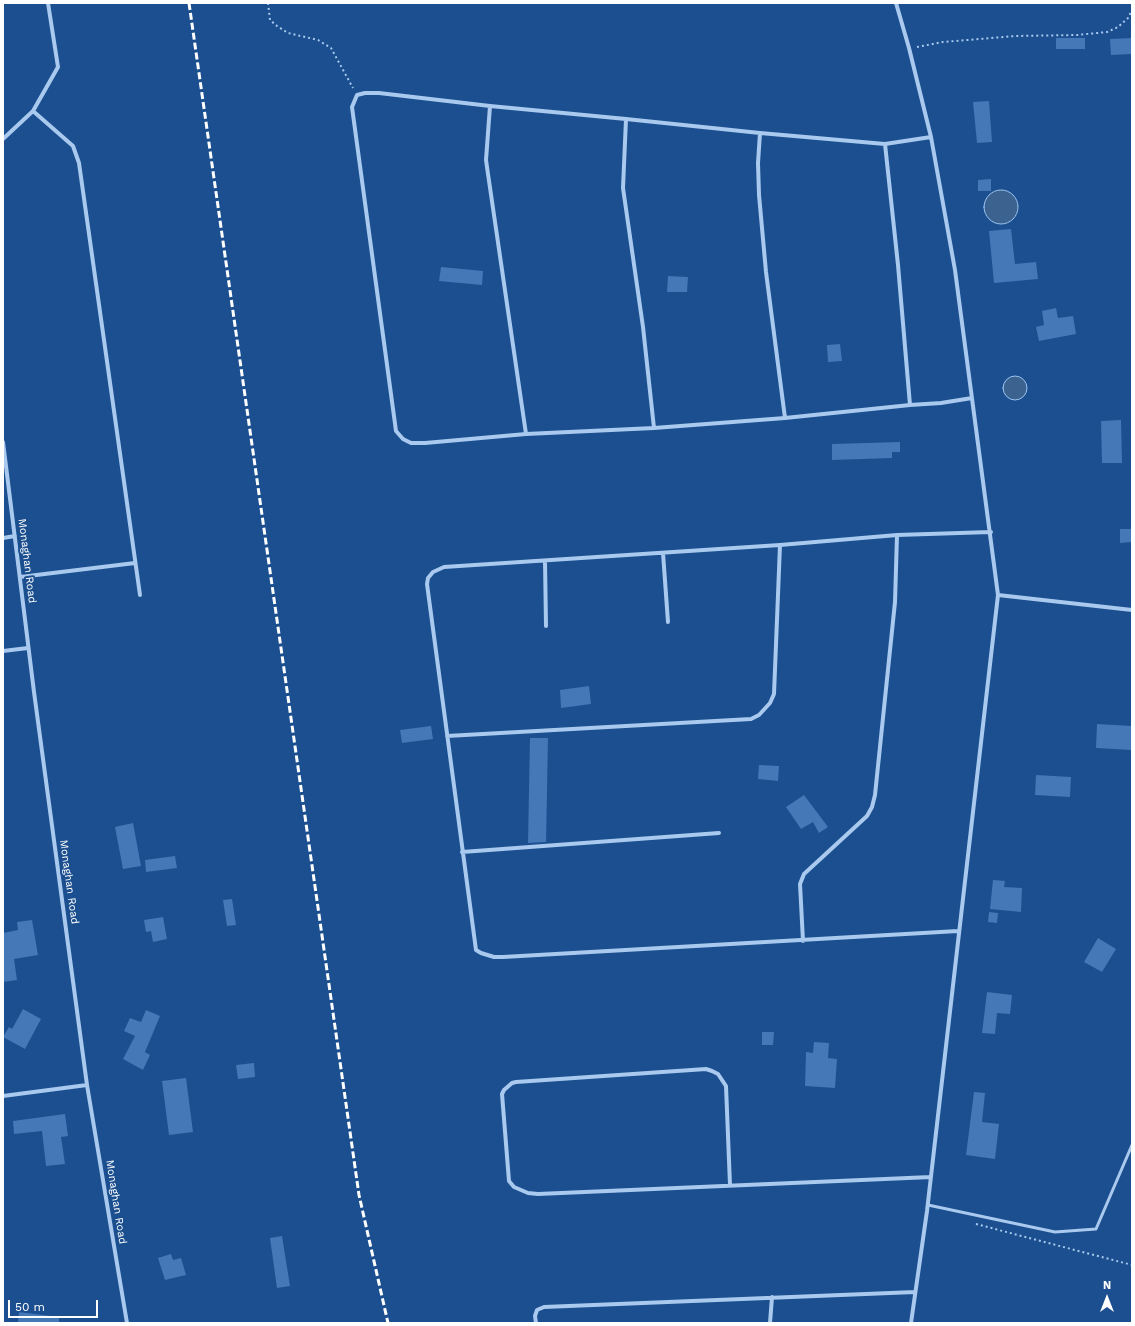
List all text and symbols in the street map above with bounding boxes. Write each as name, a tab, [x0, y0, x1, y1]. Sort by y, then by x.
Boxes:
street label: Monaghan Road	[15, 518, 39, 604]
street label: Monaghan Road	[57, 839, 81, 925]
street label: Monaghan Road	[103, 1159, 129, 1245]
north arrow	[1087, 1278, 1127, 1318]
text: N	[1103, 1279, 1111, 1292]
scale bar	[10, 1292, 100, 1318]
text: 50 m	[15, 1300, 45, 1314]

